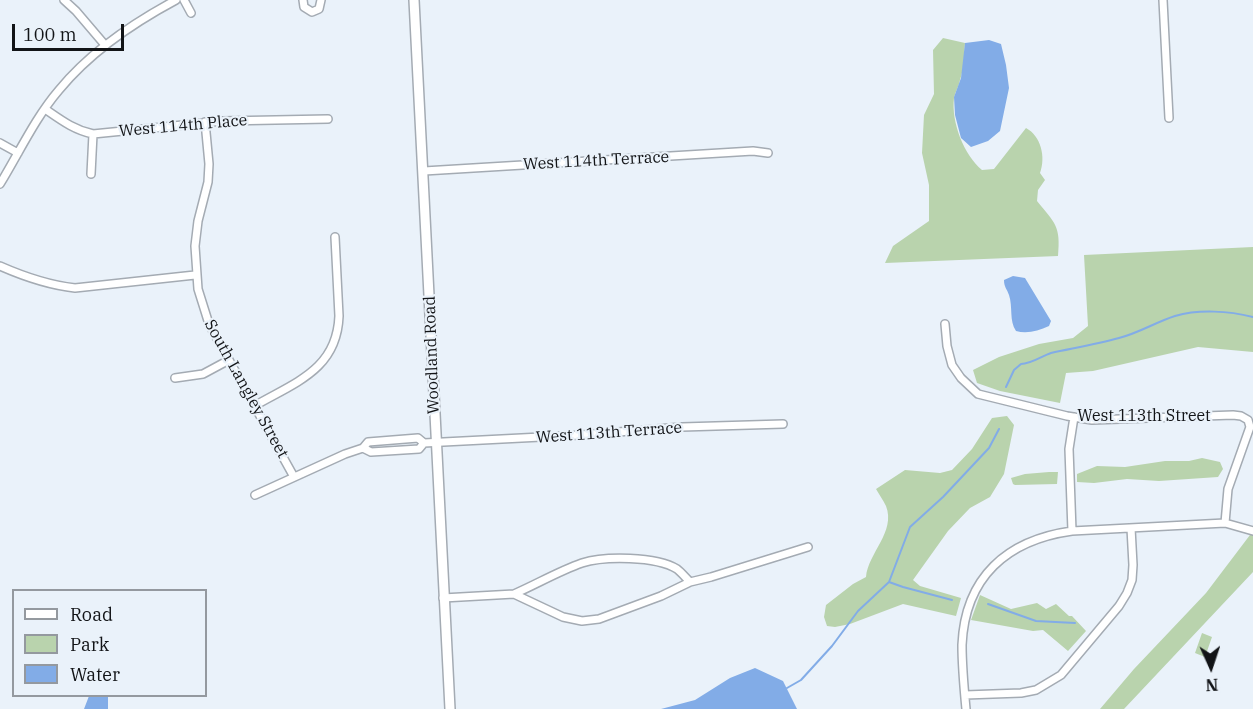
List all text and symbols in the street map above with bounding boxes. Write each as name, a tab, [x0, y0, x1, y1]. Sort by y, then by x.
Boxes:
scale bar	[15, 12, 128, 50]
text: 100 m	[23, 23, 77, 46]
street label: West 114th Place	[118, 111, 248, 141]
street label: West 114th Terrace	[522, 148, 670, 174]
street label: Woodland Road	[420, 296, 444, 414]
street label: South Langley Street	[200, 316, 292, 462]
street label: West 113th Street	[1077, 406, 1211, 426]
street label: West 113th Terrace	[535, 418, 683, 448]
legend	[12, 589, 207, 697]
text: Road	[70, 603, 113, 626]
text: Park	[70, 633, 109, 656]
north arrow	[1181, 637, 1241, 697]
text: Water	[70, 663, 120, 686]
text: N	[1205, 675, 1219, 695]

